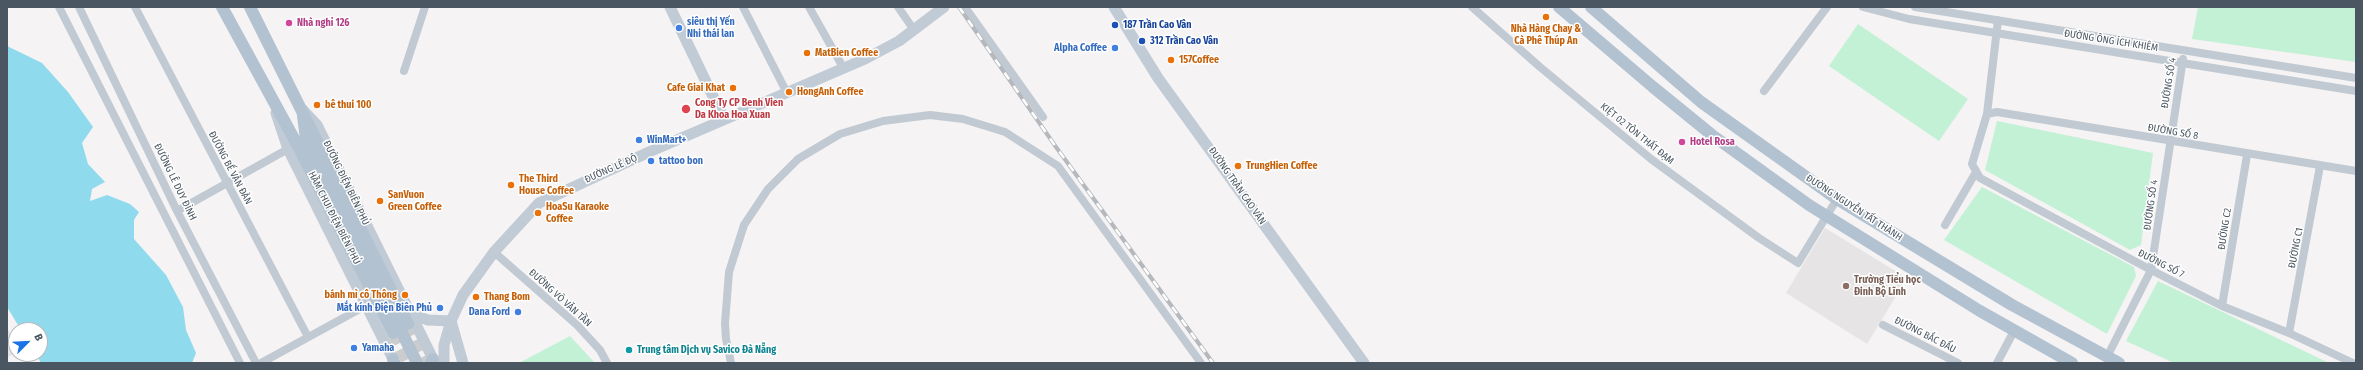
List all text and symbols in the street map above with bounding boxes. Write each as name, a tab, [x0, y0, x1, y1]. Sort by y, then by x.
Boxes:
marker: Nhà Hàng Chay & Cà Phê Thúp An	[1541, 12, 1551, 22]
place label: siêu thị Yến Nhi thái lan	[687, 16, 735, 40]
place label: Nhà nghỉ 126	[297, 17, 349, 29]
marker: Nhà nghỉ 126	[284, 18, 294, 28]
place label: 187 Trần Cao Vân	[1123, 19, 1192, 31]
marker: 187 Trần Cao Vân	[1110, 20, 1120, 30]
marker: siêu thị Yến Nhi thái lan	[674, 23, 684, 33]
place label: Nhà Hàng Chay & Cà Phê Thúp An	[1511, 23, 1581, 46]
street label: ĐƯỜNG ÔNG ÍCH KHIÊM	[2063, 28, 2159, 54]
place label: 312 Trần Cao Vân	[1150, 35, 1218, 47]
marker: 312 Trần Cao Vân	[1137, 36, 1147, 46]
place label: Alpha Coffee	[1054, 42, 1107, 54]
marker: Alpha Coffee	[1110, 43, 1120, 53]
place label: MatBien Coffee	[815, 47, 878, 59]
marker: MatBien Coffee	[802, 48, 812, 58]
place label: 157Coffee	[1179, 54, 1219, 66]
marker: 157Coffee	[1166, 55, 1176, 65]
street label: ĐƯỜNG SỐ 4	[2159, 57, 2179, 109]
place label: Cafe Giai Khat	[667, 82, 725, 94]
marker: Cafe Giai Khat	[728, 83, 738, 93]
place label: HongAnh Coffee	[797, 86, 864, 98]
marker: HongAnh Coffee	[784, 87, 794, 97]
place label: Cong Ty CP Benh Vien Da Khoa Hoa Xuan	[695, 97, 783, 120]
place label: bê thui 100	[325, 99, 371, 111]
marker: bê thui 100	[312, 100, 322, 110]
street label: KIỆT 02 TÔN THẤT ĐẠM	[1598, 101, 1676, 167]
marker: Cong Ty CP Benh Vien Da Khoa Hoa Xuan	[680, 103, 692, 115]
street label: ĐƯỜNG SỐ 8	[2147, 122, 2199, 142]
street label: ĐƯỜNG BẾ VĂN ĐÀN	[206, 129, 254, 207]
place label: WinMart+	[647, 134, 686, 146]
marker: WinMart+	[634, 135, 644, 145]
place label: Hotel Rosa	[1690, 136, 1735, 148]
marker: Hotel Rosa	[1677, 137, 1687, 147]
street label: ĐƯỜNG ĐIỆN BIÊN PHỦ	[320, 139, 372, 227]
street label: ĐƯỜNG LÊ DUY ĐÌNH	[151, 142, 199, 222]
street label: ĐƯỜNG TRẦN CAO VÂN	[1206, 145, 1268, 227]
street label: ĐƯỜNG LÊ ĐỘ	[583, 152, 639, 186]
place label: tattoo bon	[659, 155, 703, 167]
marker: tattoo bon	[646, 156, 656, 166]
place label: TrungHien Coffee	[1246, 160, 1318, 172]
marker: TrungHien Coffee	[1233, 161, 1243, 171]
street label: HẦM CHUI ĐIỆN BIÊN PHỦ	[305, 169, 363, 267]
street label: ĐƯỜNG NGUYỄN TẤT THÀNH	[1804, 172, 1904, 244]
place label: The Third House Coffee	[519, 173, 574, 196]
street label: ĐƯỜNG SỐ 4	[2142, 179, 2160, 231]
marker: The Third House Coffee	[506, 180, 516, 190]
place label: SanVuon Green Coffee	[388, 189, 442, 212]
marker: SanVuon Green Coffee	[375, 196, 385, 206]
place label: HoaSu Karaoke Coffee	[546, 201, 609, 224]
street label: ĐƯỜNG C2	[2216, 207, 2234, 251]
marker: HoaSu Karaoke Coffee	[533, 208, 543, 218]
street label: ĐƯỜNG C1	[2286, 227, 2306, 269]
street label: ĐƯỜNG SỐ 7	[2136, 247, 2186, 281]
street label: ĐƯỜNG VÕ VĂN TẦN	[526, 267, 594, 329]
place label: Trường Tiểu học Đinh Bộ Lĩnh	[1854, 274, 1921, 298]
marker: Trường Tiểu học Đinh Bộ Lĩnh	[1841, 281, 1851, 291]
place label: bánh mì cô Thông	[325, 289, 397, 301]
marker: bánh mì cô Thông	[400, 290, 410, 300]
place label: Thang Bom	[484, 291, 530, 303]
marker: Thang Bom	[471, 292, 481, 302]
place label: Mắt kính Điện Biên Phủ	[337, 302, 432, 314]
marker: Mắt kính Điện Biên Phủ	[435, 303, 445, 313]
place label: Dana Ford	[469, 306, 510, 318]
marker: Dana Ford	[513, 307, 523, 317]
street label: ĐƯỜNG BẮC ĐẨU	[1892, 314, 1958, 356]
north arrow	[8, 322, 48, 362]
text: B	[31, 332, 46, 343]
place label: Yamaha	[362, 342, 394, 354]
marker: Yamaha	[349, 343, 359, 353]
place label: Trung tâm Dịch vụ Savico Đà Nẵng	[637, 344, 776, 356]
marker: Trung tâm Dịch vụ Savico Đà Nẵng	[624, 345, 634, 355]

